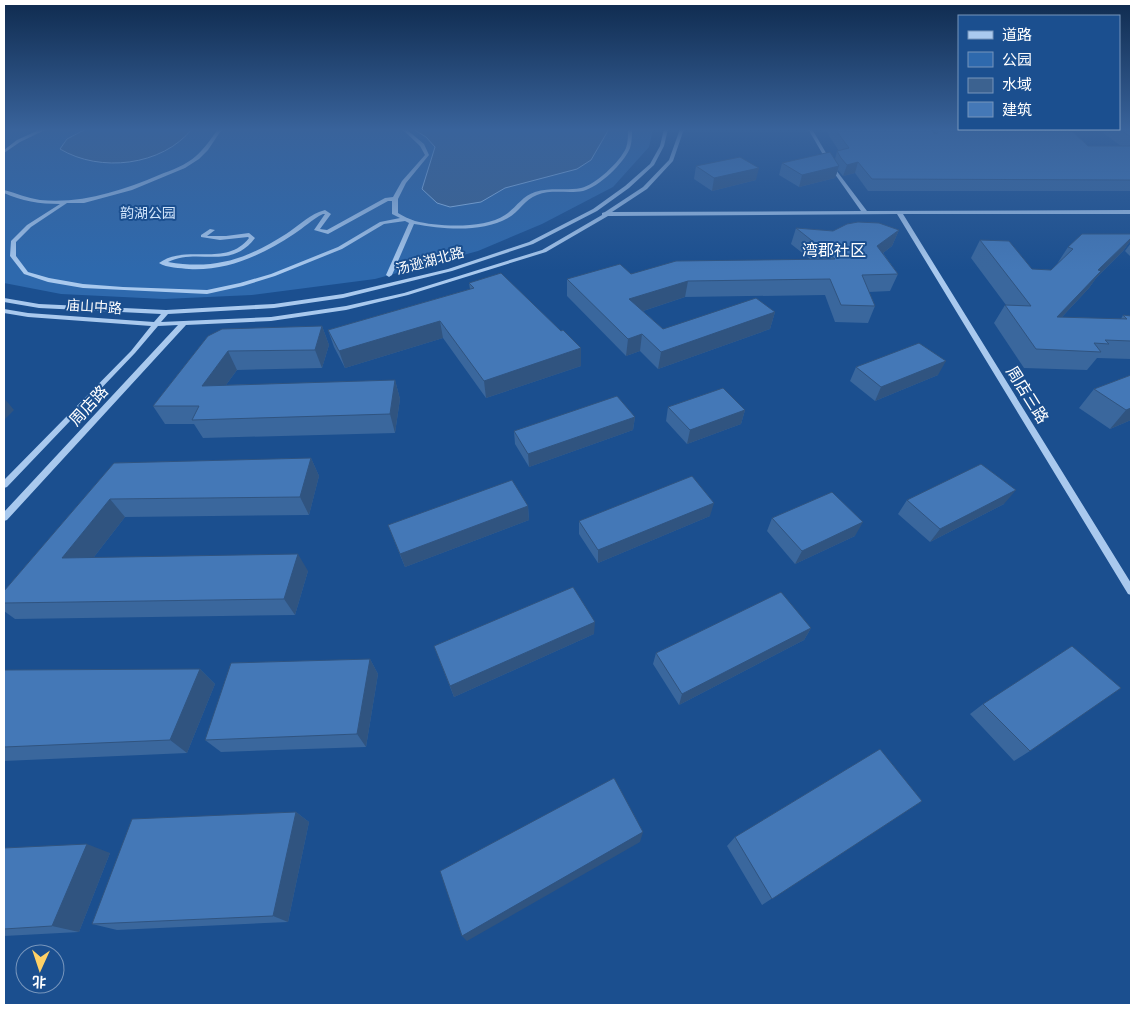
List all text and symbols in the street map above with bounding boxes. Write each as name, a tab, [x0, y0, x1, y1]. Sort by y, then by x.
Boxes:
legend	[958, 15, 1120, 130]
text: 道路	[1002, 26, 1032, 44]
text: 公园	[1002, 51, 1032, 69]
text: 水域	[1002, 76, 1032, 94]
text: 建筑	[1002, 101, 1032, 119]
park label: 韵湖公园	[120, 205, 176, 222]
district label: 湾郡社区	[802, 241, 866, 261]
street label: 汤逊湖北路	[394, 244, 466, 278]
street label: 庙山中路	[65, 297, 123, 317]
street label: 周店三路	[1002, 363, 1052, 427]
street label: 周店路	[65, 382, 113, 430]
north arrow	[15, 944, 65, 994]
text: 北	[32, 973, 47, 990]

